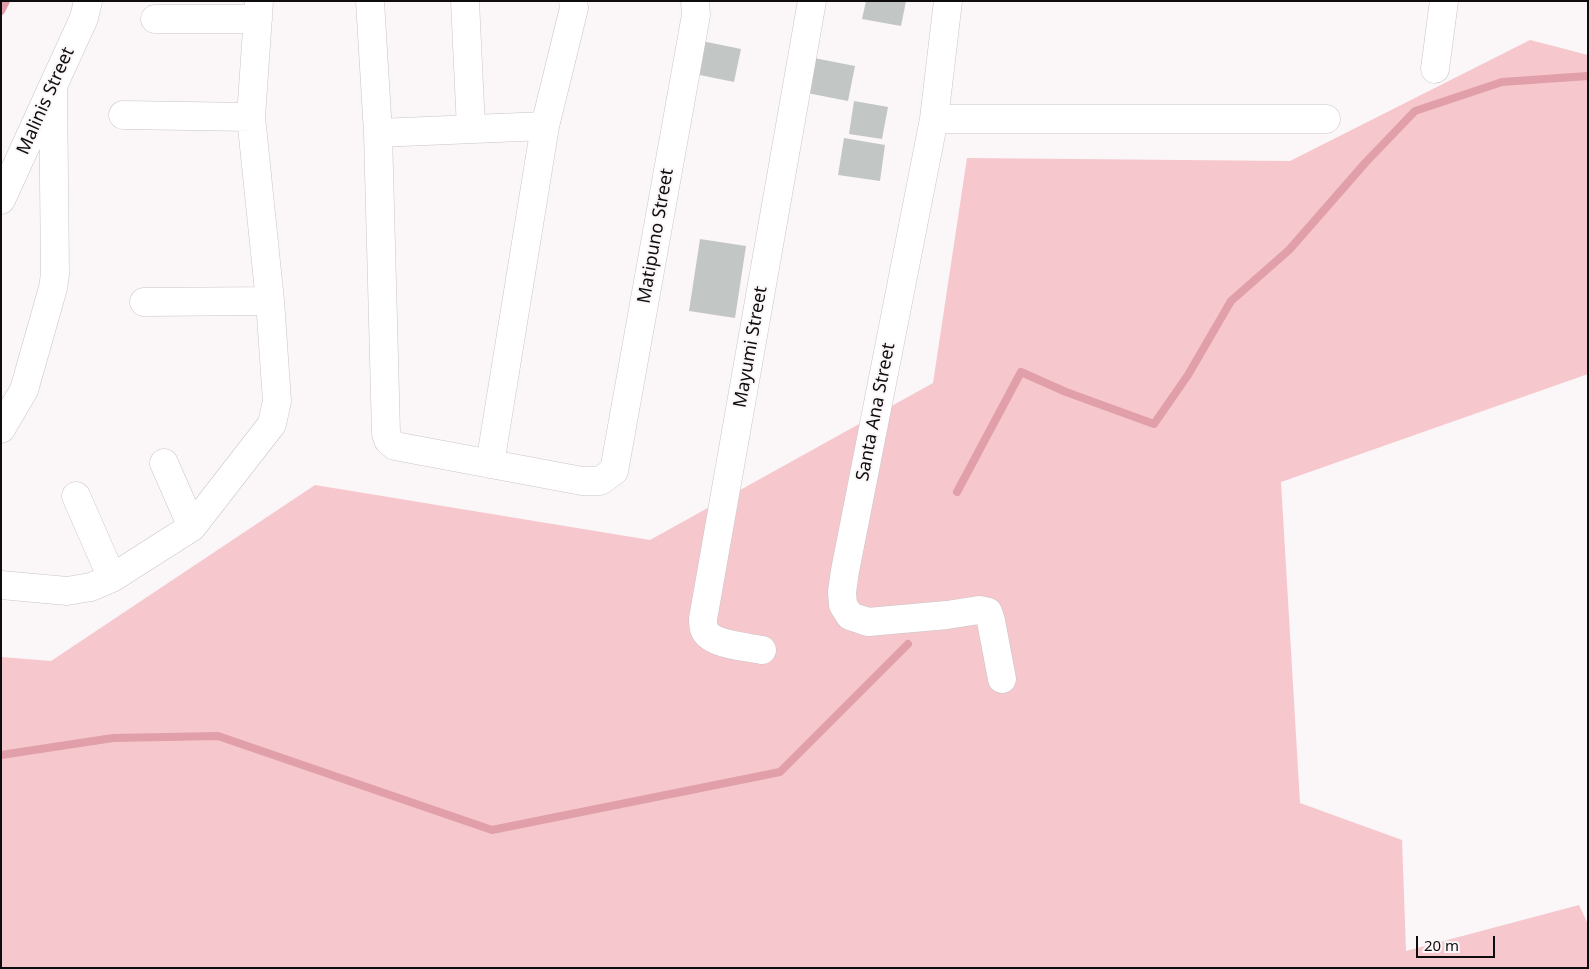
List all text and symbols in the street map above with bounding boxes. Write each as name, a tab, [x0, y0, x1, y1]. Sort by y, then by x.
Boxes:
street label: Malinis Street	[13, 44, 79, 158]
street label: Matipuno Street	[633, 167, 679, 305]
street label: Mayumi Street	[730, 284, 772, 410]
street label: Santa Ana Street	[852, 341, 900, 483]
scale bar	[1419, 926, 1498, 958]
text: 20 m	[1424, 935, 1459, 955]

